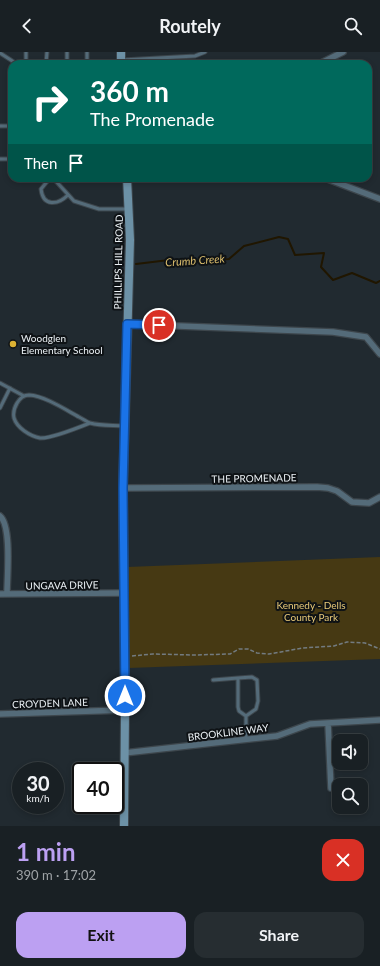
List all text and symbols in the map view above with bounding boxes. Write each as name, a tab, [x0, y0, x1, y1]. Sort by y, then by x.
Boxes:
icon: back	[16, 15, 38, 37]
text: Routely	[159, 15, 221, 37]
icon: search	[342, 15, 364, 37]
text: 360 m	[90, 74, 169, 108]
icon: right	[24, 76, 76, 128]
text: The Promenade	[90, 108, 215, 130]
icon: arrive	[65, 152, 87, 174]
text: Then	[24, 154, 57, 172]
street label: PHILLIPS HILL ROAD	[111, 214, 125, 310]
water label: Crumb Creek	[165, 251, 226, 269]
pin	[142, 308, 176, 342]
icon: arrive	[148, 314, 170, 336]
place label: Woodglen Elementary School	[21, 332, 103, 356]
marker: Woodglen Elementary School	[8, 339, 18, 349]
street label: THE PROMENADE	[211, 471, 297, 485]
street label: UNGAVA DRIVE	[25, 578, 99, 592]
park label: Kennedy - Dells County Park	[276, 599, 346, 623]
position arrow	[104, 675, 146, 717]
street label: CROYDEN LANE	[12, 696, 88, 710]
street label: BROOKLINE WAY	[187, 721, 270, 743]
map controls	[332, 734, 368, 814]
button: sound	[332, 734, 368, 770]
speed limit sign: 40	[72, 762, 124, 814]
text: 30	[26, 771, 50, 795]
button: search	[332, 778, 368, 814]
text: km/h	[26, 792, 50, 804]
text: 1 min	[16, 837, 76, 866]
button: close	[322, 839, 364, 881]
text: 390 m · 17:02	[16, 867, 96, 883]
button: Exit	[16, 912, 186, 958]
button: Share	[194, 912, 364, 958]

